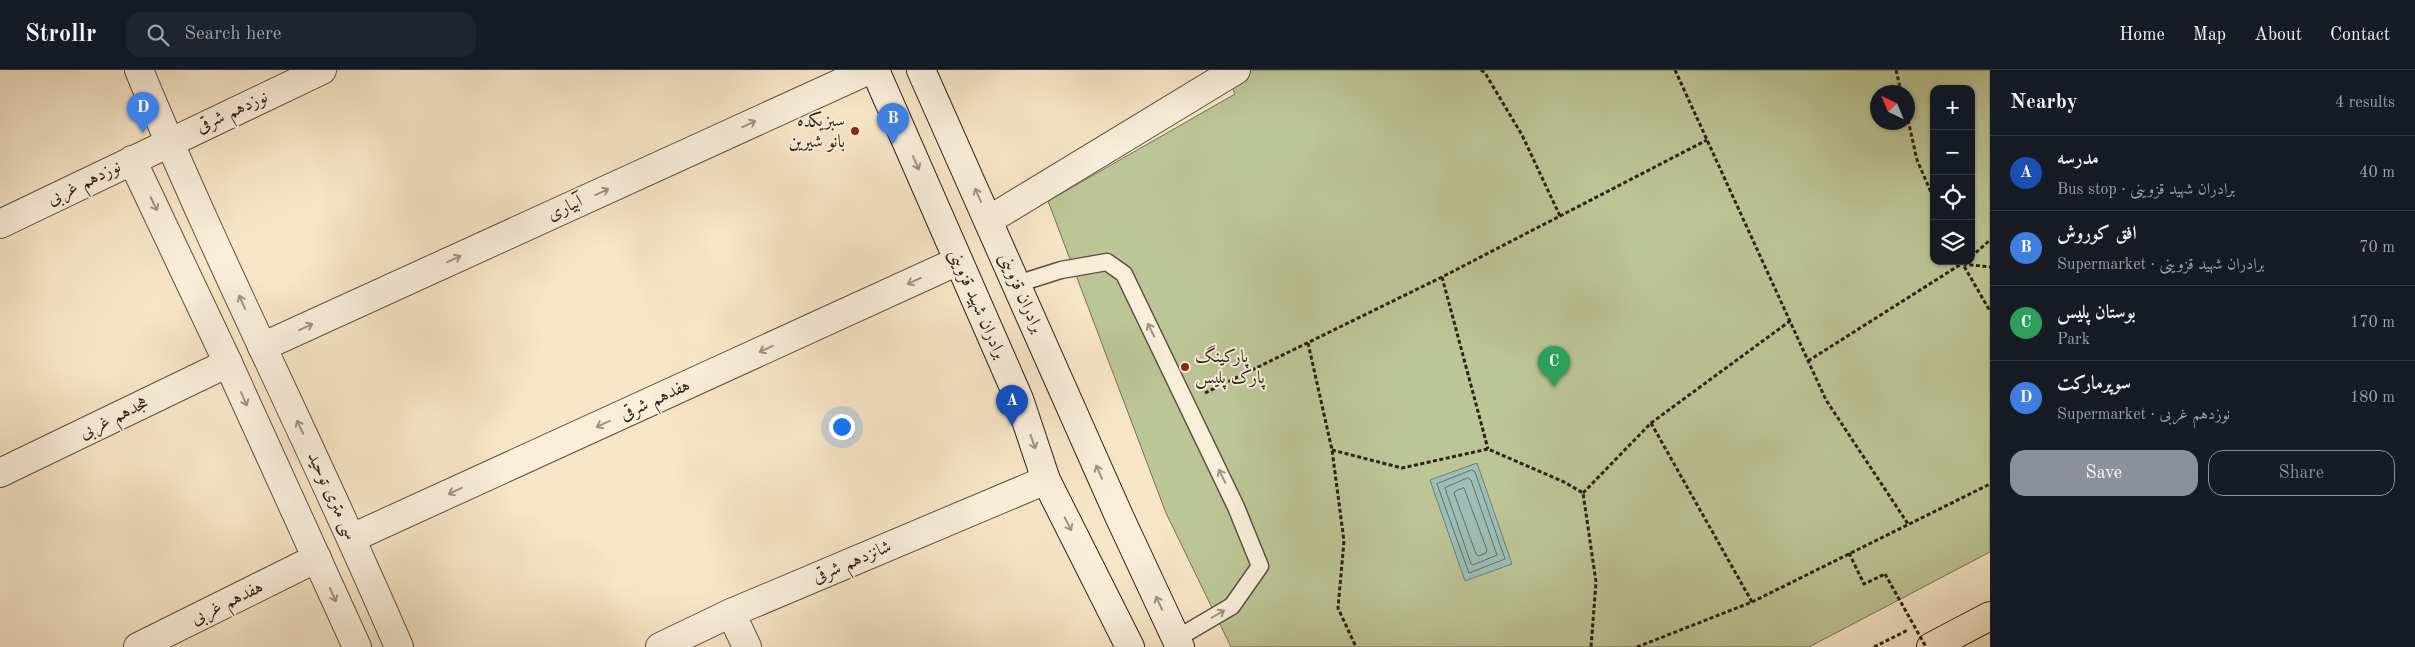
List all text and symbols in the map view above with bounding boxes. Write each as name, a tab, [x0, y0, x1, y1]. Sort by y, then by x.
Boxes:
search box	[126, 12, 476, 57]
icon: search	[144, 21, 172, 49]
text: Strollr	[25, 23, 96, 47]
text: Search here	[184, 25, 282, 44]
text: Home	[2119, 26, 2165, 44]
text: Map	[2193, 26, 2226, 44]
text: About	[2254, 26, 2302, 44]
text: Contact	[2330, 26, 2390, 44]
north arrow	[1870, 85, 1915, 130]
map controls	[1930, 85, 1975, 265]
button: +	[1930, 85, 1975, 130]
street label: نوزدهم شرقی	[193, 87, 273, 143]
pin: D	[127, 92, 159, 133]
text: Nearby	[2010, 92, 2078, 113]
text: 4 results	[2335, 95, 2395, 111]
pin: B	[877, 103, 909, 144]
place label: سبزیکده بانو شیرین	[788, 111, 845, 152]
one-way arrow	[742, 119, 757, 129]
marker: سبزیکده بانو شیرین	[849, 125, 861, 137]
button: −	[1930, 130, 1975, 175]
text: مدرسه	[2057, 150, 2099, 169]
one-way arrow	[911, 155, 921, 170]
street label: نوزدهم غربی	[44, 158, 127, 215]
text: A	[2020, 165, 2032, 181]
text: 40 m	[2359, 165, 2395, 181]
button: locate	[1930, 175, 1975, 220]
text: Bus stop · برادران شهید قزوینی	[2057, 182, 2235, 198]
one-way arrow	[594, 186, 609, 196]
one-way arrow	[972, 188, 982, 203]
street label: آبیاری	[544, 189, 588, 225]
one-way arrow	[149, 196, 159, 211]
button: layers	[1930, 220, 1975, 265]
text: افق کوروش	[2057, 225, 2137, 244]
text: B	[2020, 240, 2032, 256]
text: 70 m	[2359, 240, 2395, 256]
street label: برادران شهید قزوینی	[943, 247, 1009, 362]
street label: برادران قزوینی	[994, 250, 1047, 337]
one-way arrow	[446, 254, 461, 264]
text: Supermarket · برادران شهید قزوینی	[2057, 257, 2264, 273]
one-way arrow	[907, 277, 922, 286]
one-way arrow	[236, 295, 246, 310]
text: بوستان پلیس	[2057, 304, 2136, 323]
text: C	[2021, 315, 2031, 331]
text: 170 m	[2350, 315, 2395, 331]
one-way arrow	[298, 321, 313, 331]
one-way arrow	[1146, 323, 1155, 338]
text: Park	[2057, 332, 2090, 348]
one-way arrow	[759, 344, 774, 354]
place label: پارکینگ پارک پلیس	[1195, 344, 1266, 390]
pin: C	[1538, 346, 1570, 387]
marker: پارکینگ پارک پلیس	[1179, 361, 1191, 373]
street label: هفدهم شرقی	[617, 375, 696, 430]
text: سوپرمارکت	[2057, 375, 2131, 394]
pin: A	[996, 385, 1028, 426]
text: D	[2020, 390, 2032, 406]
text: 180 m	[2350, 390, 2395, 406]
one-way arrow	[240, 391, 250, 406]
street label: هجدهم غربی	[77, 394, 155, 449]
text: Supermarket · نوزدهم غربی	[2057, 407, 2230, 423]
your location	[829, 414, 855, 440]
one-way arrow	[596, 419, 611, 429]
one-way arrow	[294, 420, 304, 435]
one-way arrow	[1029, 433, 1038, 449]
street label: سی متری توحید	[301, 449, 360, 544]
button: Save	[2010, 450, 2198, 496]
button: Share	[2208, 450, 2395, 496]
one-way arrow	[1094, 465, 1104, 480]
one-way arrow	[1216, 469, 1226, 484]
one-way arrow	[448, 487, 463, 497]
one-way arrow	[1063, 516, 1073, 531]
street label: شانزدهم شرقی	[810, 536, 897, 593]
street label: هفدهم غربی	[188, 578, 269, 634]
one-way arrow	[329, 587, 338, 602]
one-way arrow	[1154, 596, 1164, 611]
one-way arrow	[1211, 609, 1225, 619]

